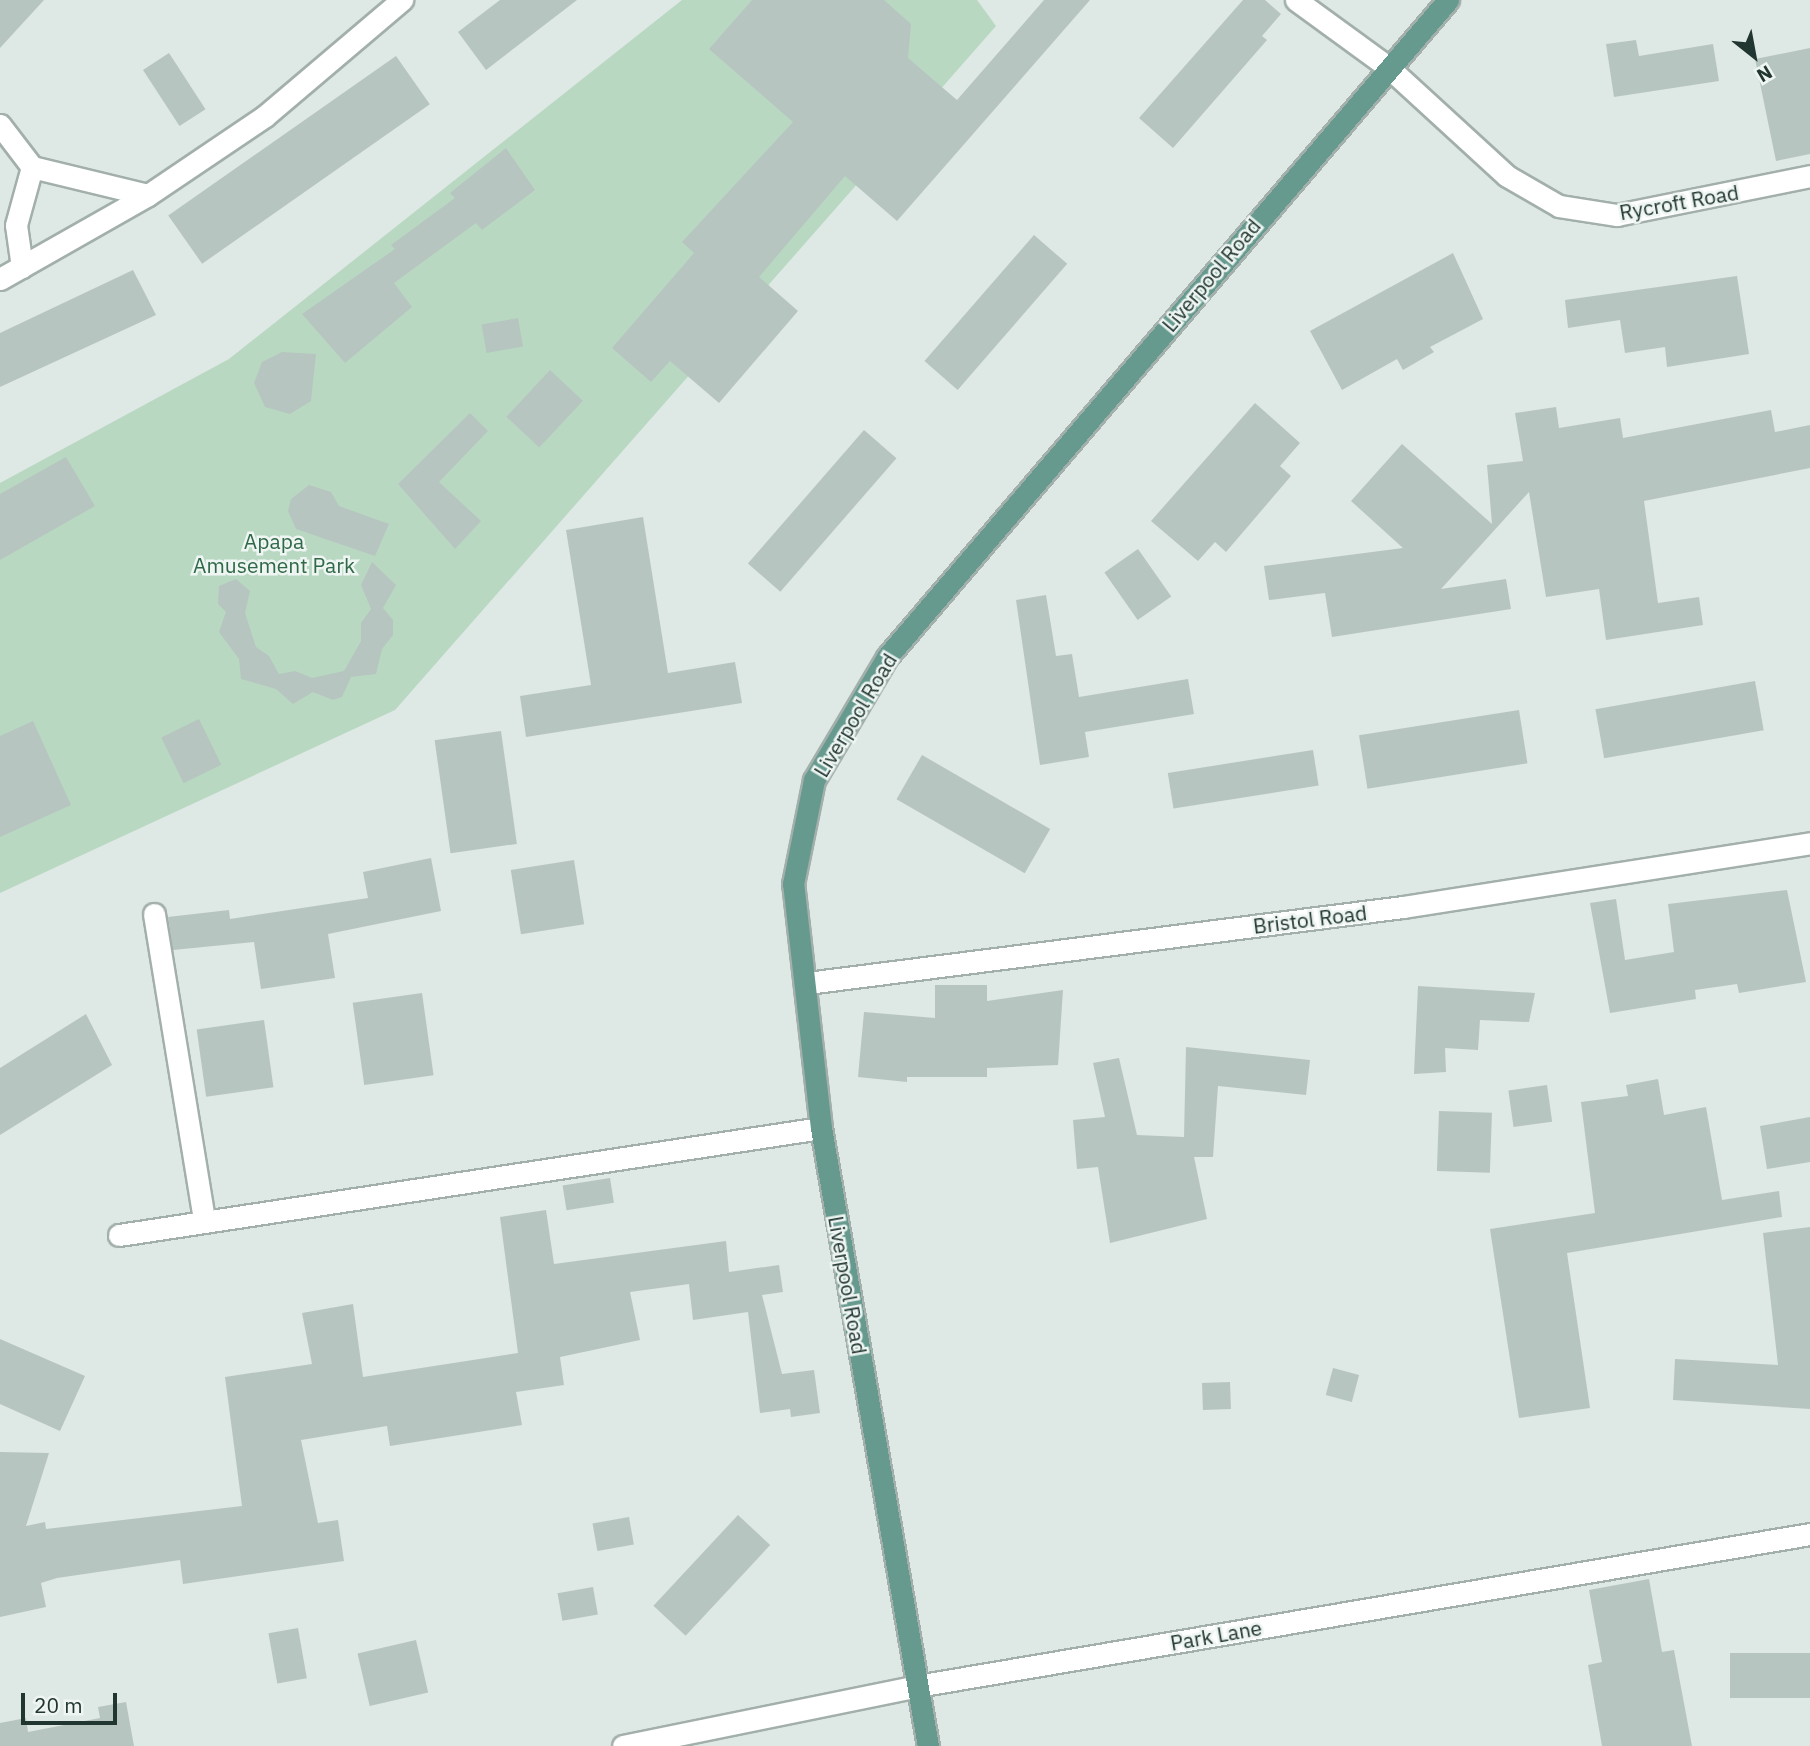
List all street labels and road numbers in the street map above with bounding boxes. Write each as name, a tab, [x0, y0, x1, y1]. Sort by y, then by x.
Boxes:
street label: Rycroft Road	[1617, 179, 1741, 225]
street label: Liverpool Road	[1156, 213, 1266, 337]
street label: Liverpool Road	[808, 649, 902, 781]
street label: Bristol Road	[1252, 900, 1368, 938]
street label: Liverpool Road	[823, 1214, 873, 1356]
street label: Park Lane	[1168, 1615, 1264, 1655]

